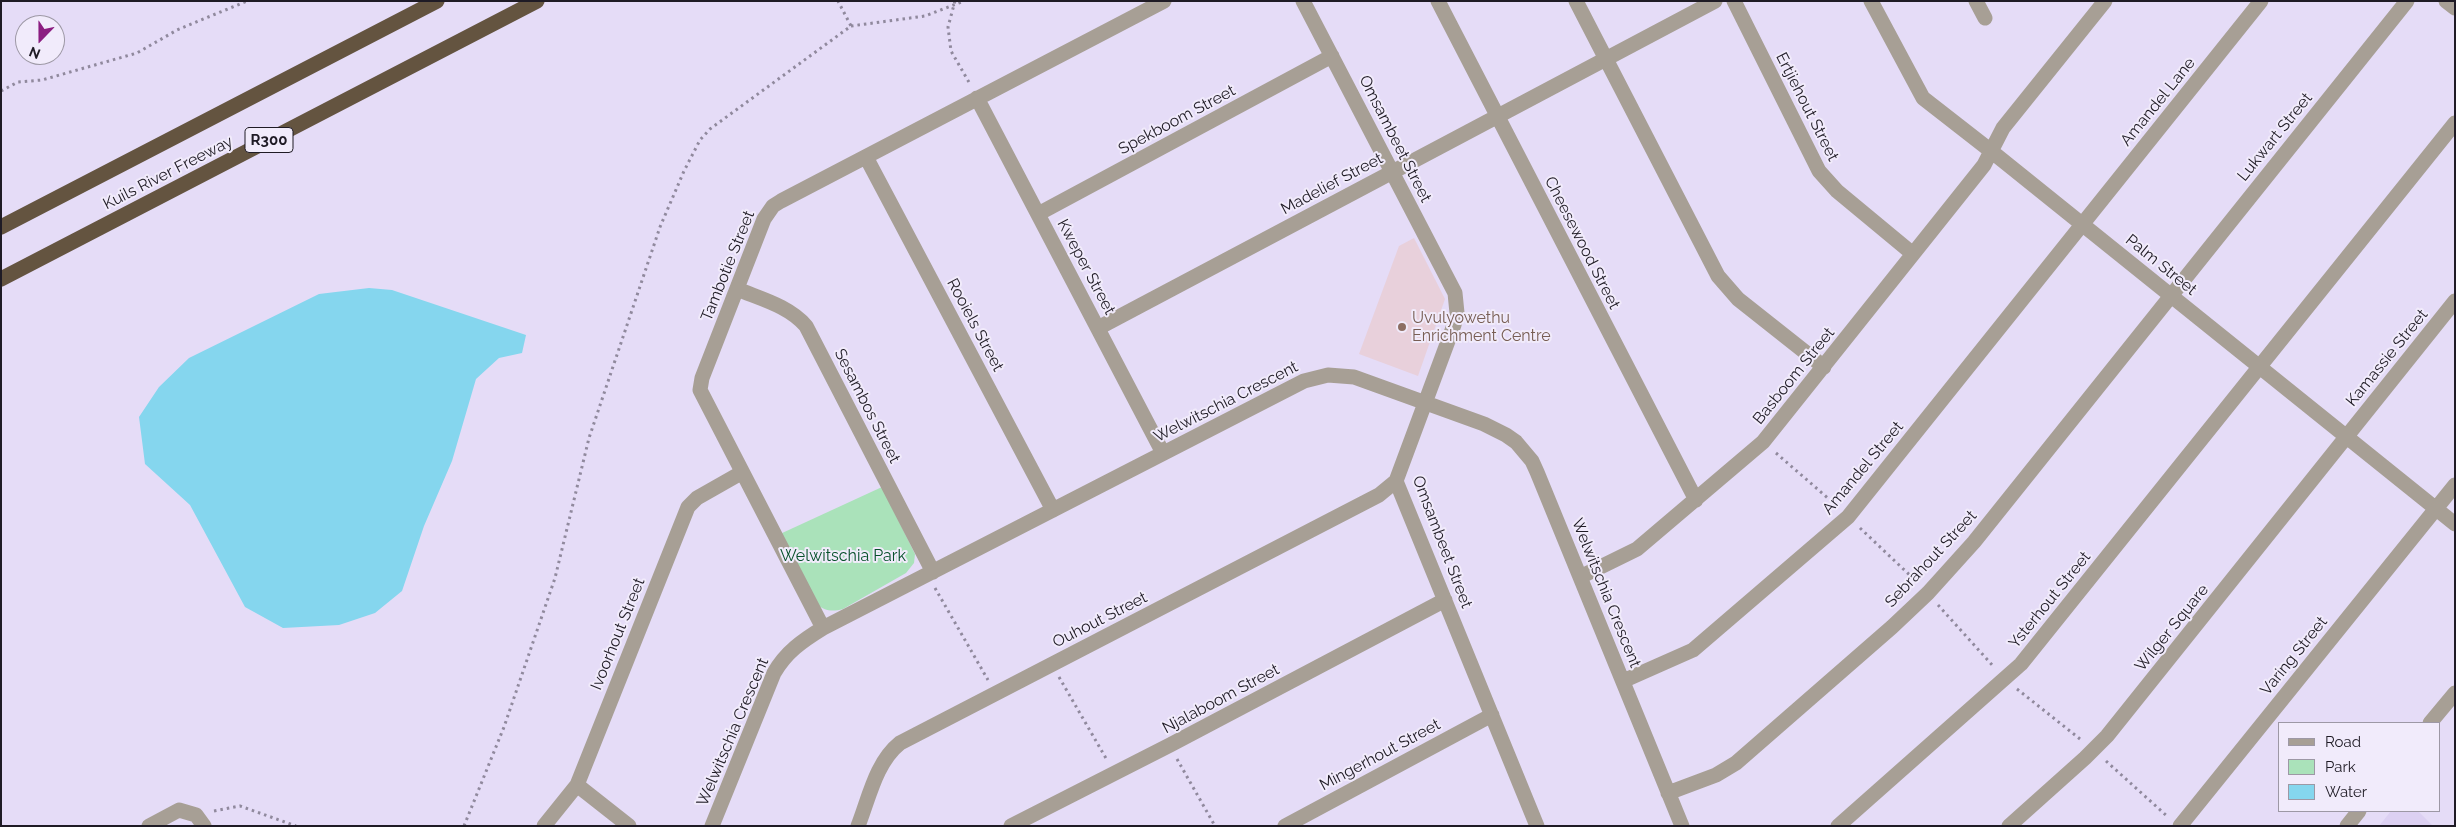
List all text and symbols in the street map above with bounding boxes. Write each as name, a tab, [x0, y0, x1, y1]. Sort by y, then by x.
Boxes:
north arrow	[15, 15, 65, 65]
text: N	[27, 44, 43, 62]
street label: Ertjiehout Street	[1771, 50, 1843, 164]
street label: Amandel Lane	[2117, 54, 2199, 150]
street label: Omsambeet Street	[1355, 72, 1435, 206]
street label: Spekboom Street	[1115, 81, 1239, 159]
street label: Lukwart Street	[2233, 89, 2317, 185]
road number: R300	[245, 128, 293, 152]
street label: Kuils River Freeway	[100, 132, 236, 214]
street label: Madelief Street	[1278, 149, 1386, 219]
street label: Cheesewood Street	[1540, 174, 1624, 312]
street label: Tambotie Street	[697, 208, 759, 324]
street label: Kweper Street	[1053, 216, 1119, 318]
street label: Palm Street	[2122, 230, 2200, 300]
street label: Rooiels Street	[942, 275, 1008, 375]
street label: Kamassie Street	[2342, 306, 2432, 410]
place label: Uvulyowethu Enrichment Centre	[1412, 308, 1551, 346]
marker: Uvulyowethu Enrichment Centre	[1396, 321, 1408, 333]
street label: Basboom Street	[1749, 324, 1839, 428]
street label: Sesambos Street	[830, 346, 904, 466]
street label: Welwitschia Crescent	[1151, 357, 1301, 447]
street label: Amandel Street	[1818, 418, 1908, 518]
street label: Omsambeet Street	[1408, 473, 1476, 611]
street label: Sebrahout Street	[1881, 507, 1981, 611]
street label: Welwitschia Crescent	[1567, 516, 1645, 670]
park label: Welwitschia Park	[780, 546, 906, 566]
street label: Ysterhout Street	[2005, 548, 2095, 652]
street label: Ivoorhout Street	[587, 575, 649, 693]
street label: Wilger Square	[2131, 581, 2213, 675]
street label: Ouhout Street	[1049, 588, 1151, 652]
street label: Varing Street	[2256, 613, 2332, 699]
street label: Welwitschia Crescent	[693, 655, 773, 809]
street label: Njalaboom Street	[1159, 660, 1283, 738]
street label: Mingerhout Street	[1316, 715, 1444, 795]
legend	[2278, 722, 2441, 812]
text: Road	[2325, 733, 2361, 751]
text: Park	[2325, 758, 2356, 776]
text: Water	[2325, 783, 2367, 801]

